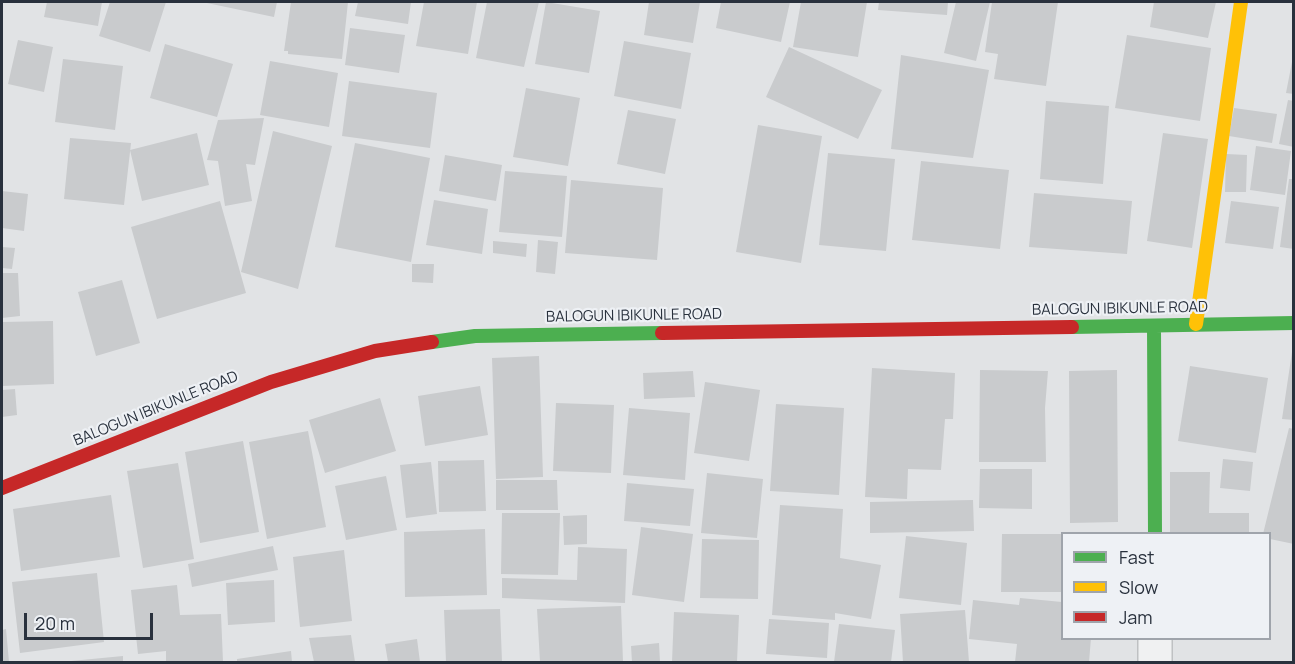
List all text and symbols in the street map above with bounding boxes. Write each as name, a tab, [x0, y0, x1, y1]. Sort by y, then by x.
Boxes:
street label: BALOGUN IBIKUNLE ROAD	[1032, 298, 1208, 320]
street label: BALOGUN IBIKUNLE ROAD	[546, 305, 722, 327]
street label: BALOGUN IBIKUNLE ROAD	[71, 368, 241, 450]
legend	[1061, 532, 1271, 640]
text: Fast	[1119, 545, 1154, 569]
text: Slow	[1119, 575, 1158, 599]
scale bar	[27, 601, 156, 639]
text: Jam	[1119, 605, 1153, 629]
text: 20 m	[35, 611, 75, 635]

